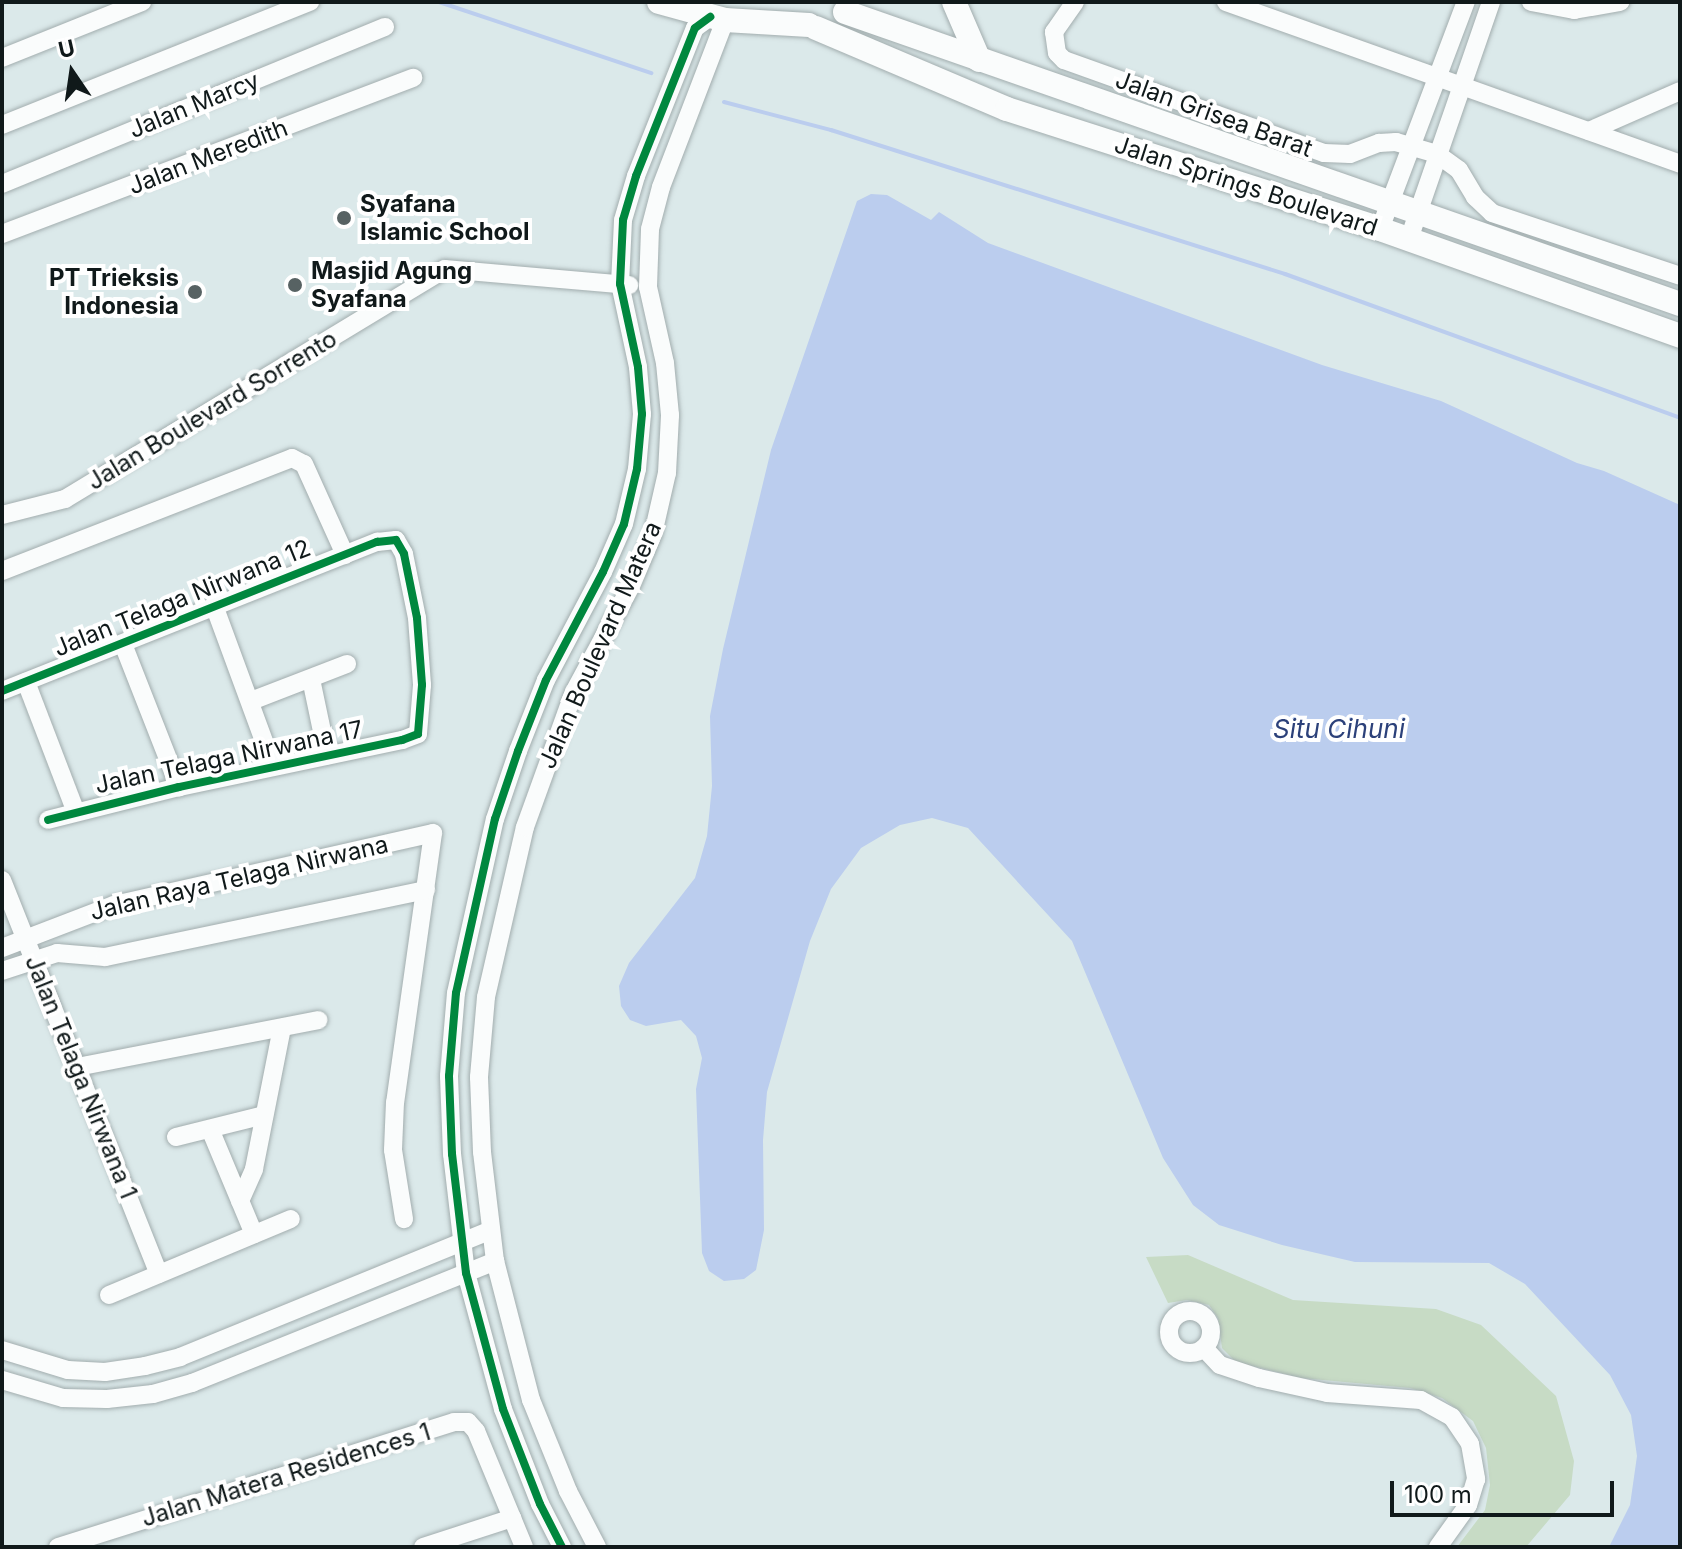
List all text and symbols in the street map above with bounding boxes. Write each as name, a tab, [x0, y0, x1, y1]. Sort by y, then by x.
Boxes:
north arrow	[32, 32, 112, 112]
text: U	[56, 34, 77, 63]
street label: Jalan Grisea Barat	[1112, 65, 1316, 163]
street label: Jalan Marcy	[125, 66, 263, 144]
street label: Jalan Meredith	[124, 113, 292, 201]
street label: Jalan Springs Boulevard	[1111, 130, 1381, 242]
place label: Syafana Islamic School	[360, 190, 530, 246]
marker: Syafana Islamic School	[335, 209, 353, 227]
place label: Masjid Agung Syafana	[311, 257, 472, 313]
place label: PT Trieksis Indonesia	[49, 264, 179, 320]
marker: Masjid Agung Syafana	[286, 276, 304, 294]
marker: PT Trieksis Indonesia	[186, 283, 204, 301]
street label: Jalan Boulevard Sorrento	[82, 324, 342, 496]
street label: Jalan Boulevard Matera	[533, 517, 667, 773]
street label: Jalan Telaga Nirwana 12	[49, 533, 315, 663]
water label: Situ Cihuni	[1273, 713, 1405, 745]
street label: Jalan Telaga Nirwana 17	[92, 715, 366, 799]
street label: Jalan Raya Telaga Nirwana	[87, 830, 391, 926]
street label: Jalan Telaga Nirwana 1	[19, 951, 143, 1203]
street label: Jalan Matera Residences 1	[138, 1417, 434, 1533]
scale bar	[1394, 1465, 1618, 1515]
text: 100 m	[1404, 1480, 1472, 1509]

